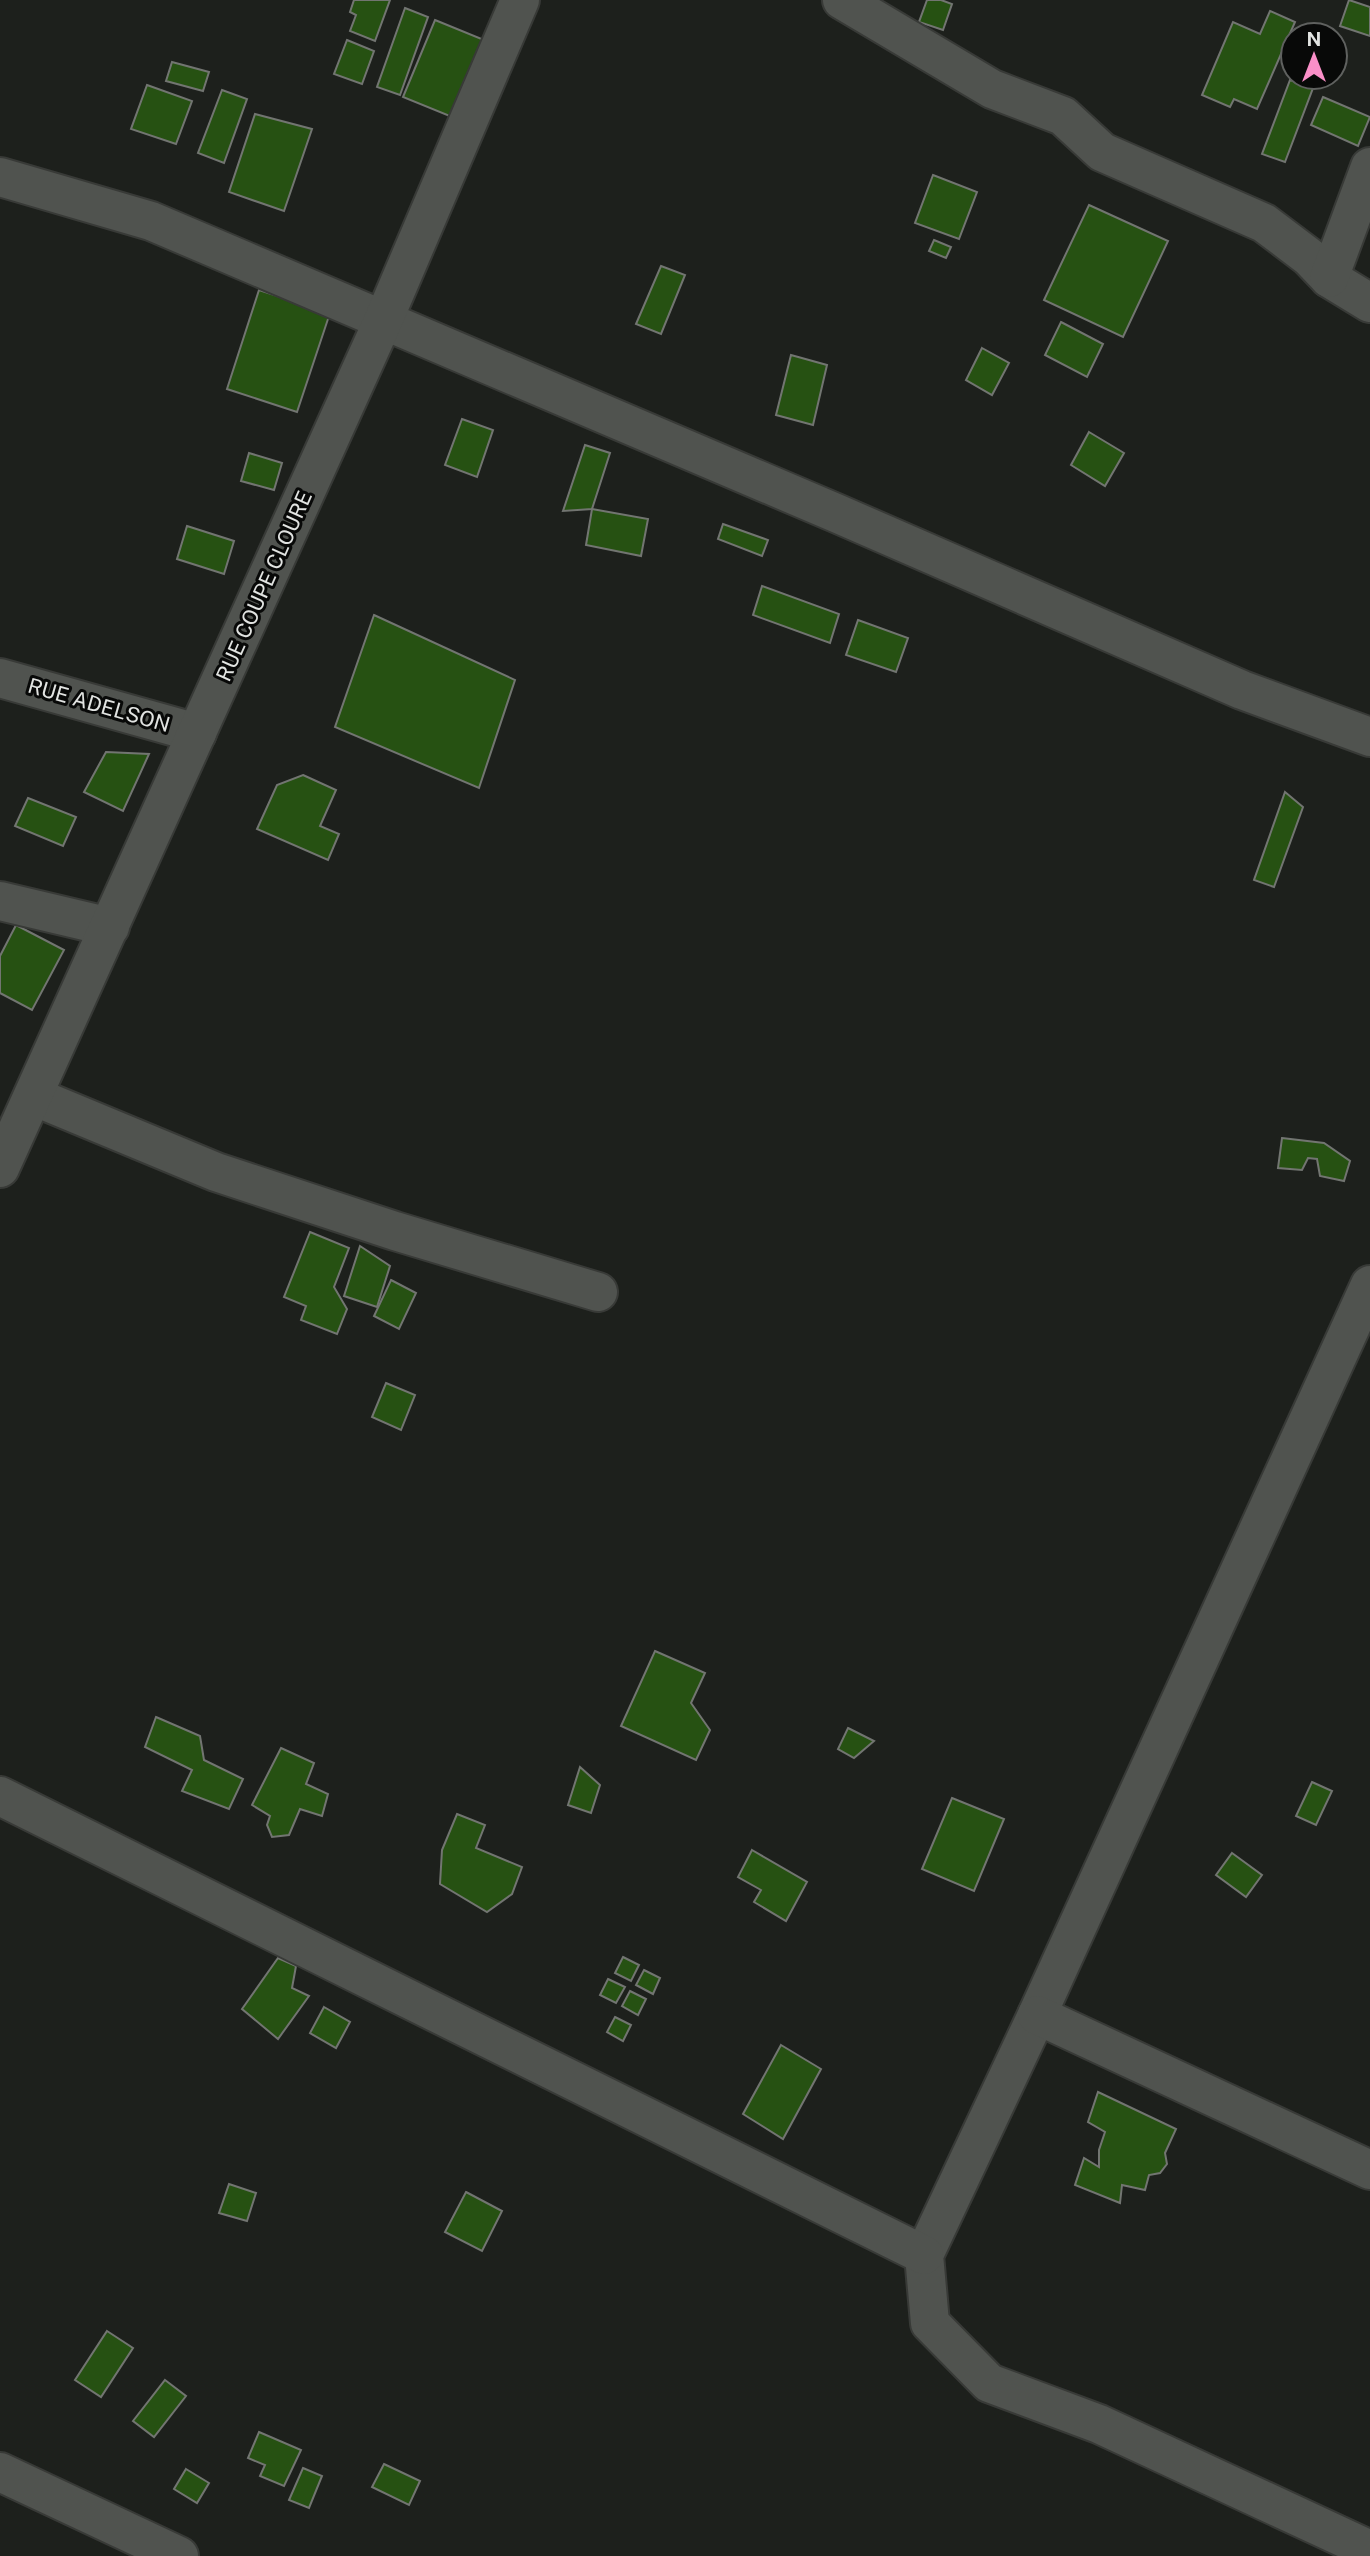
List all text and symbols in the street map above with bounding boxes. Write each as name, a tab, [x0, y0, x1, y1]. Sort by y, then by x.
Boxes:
north arrow	[1279, 21, 1349, 91]
text: N	[1307, 28, 1321, 50]
street label: RUE COUPE CLOURE	[211, 487, 317, 685]
street label: RUE ADELSON	[25, 673, 173, 737]

